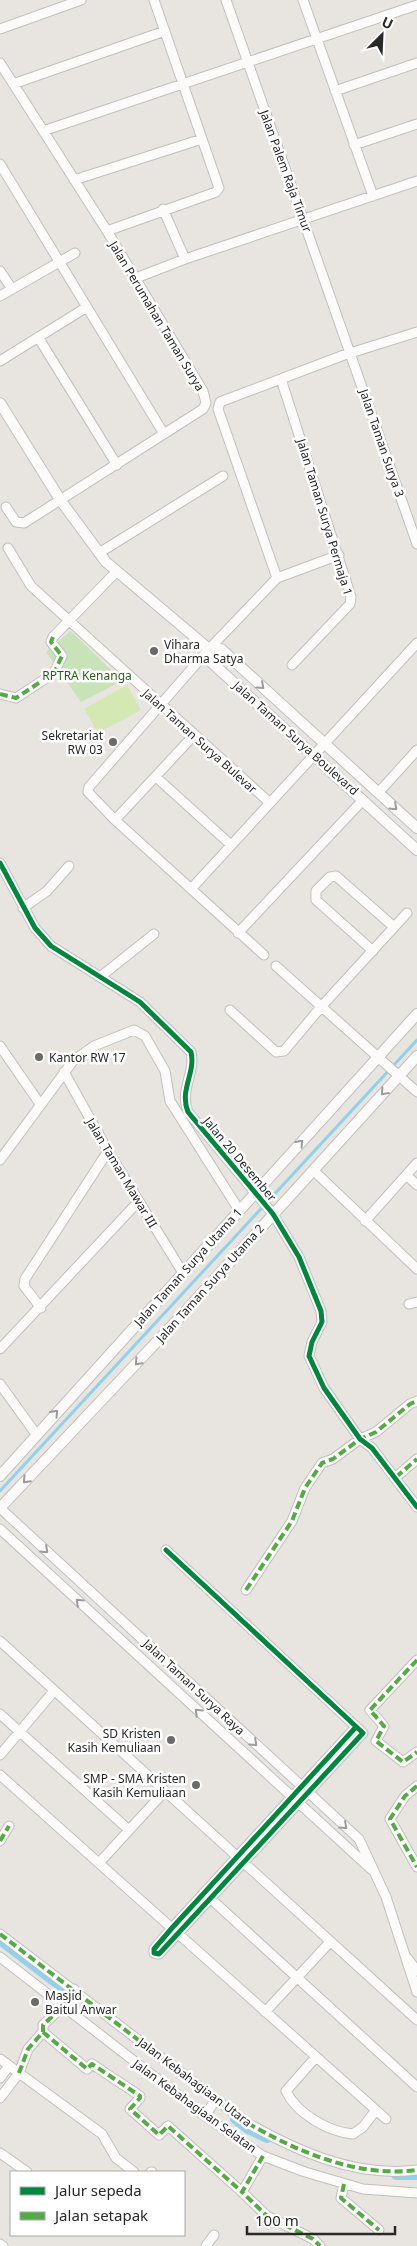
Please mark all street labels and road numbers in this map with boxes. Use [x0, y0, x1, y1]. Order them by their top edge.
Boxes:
street label: Jalan Palem Raja Timur [256, 107, 316, 235]
street label: Jalan Perumahan Taman Surya [105, 237, 209, 394]
street label: Jalan Taman Surya 3 [355, 386, 408, 499]
street label: Jalan Taman Surya Permaja 1 [293, 436, 357, 597]
street label: Jalan Taman Surya Boulevard [229, 676, 362, 799]
street label: Jalan Taman Surya Bulevar [138, 684, 261, 797]
street label: Jalan 20 Desember [199, 1112, 280, 1205]
street label: Jalan Taman Mawar III [82, 1114, 162, 1231]
street label: Jalan Taman Surya Utama 1 [129, 1204, 246, 1331]
street label: Jalan Taman Surya Utama 2 [151, 1220, 268, 1347]
street label: Jalan Taman Surya Raya [139, 1635, 249, 1739]
street label: Jalan Kebahagiaan Utara [134, 2033, 255, 2130]
street label: Jalan Kebahagiaan Selatan [129, 2055, 260, 2157]

